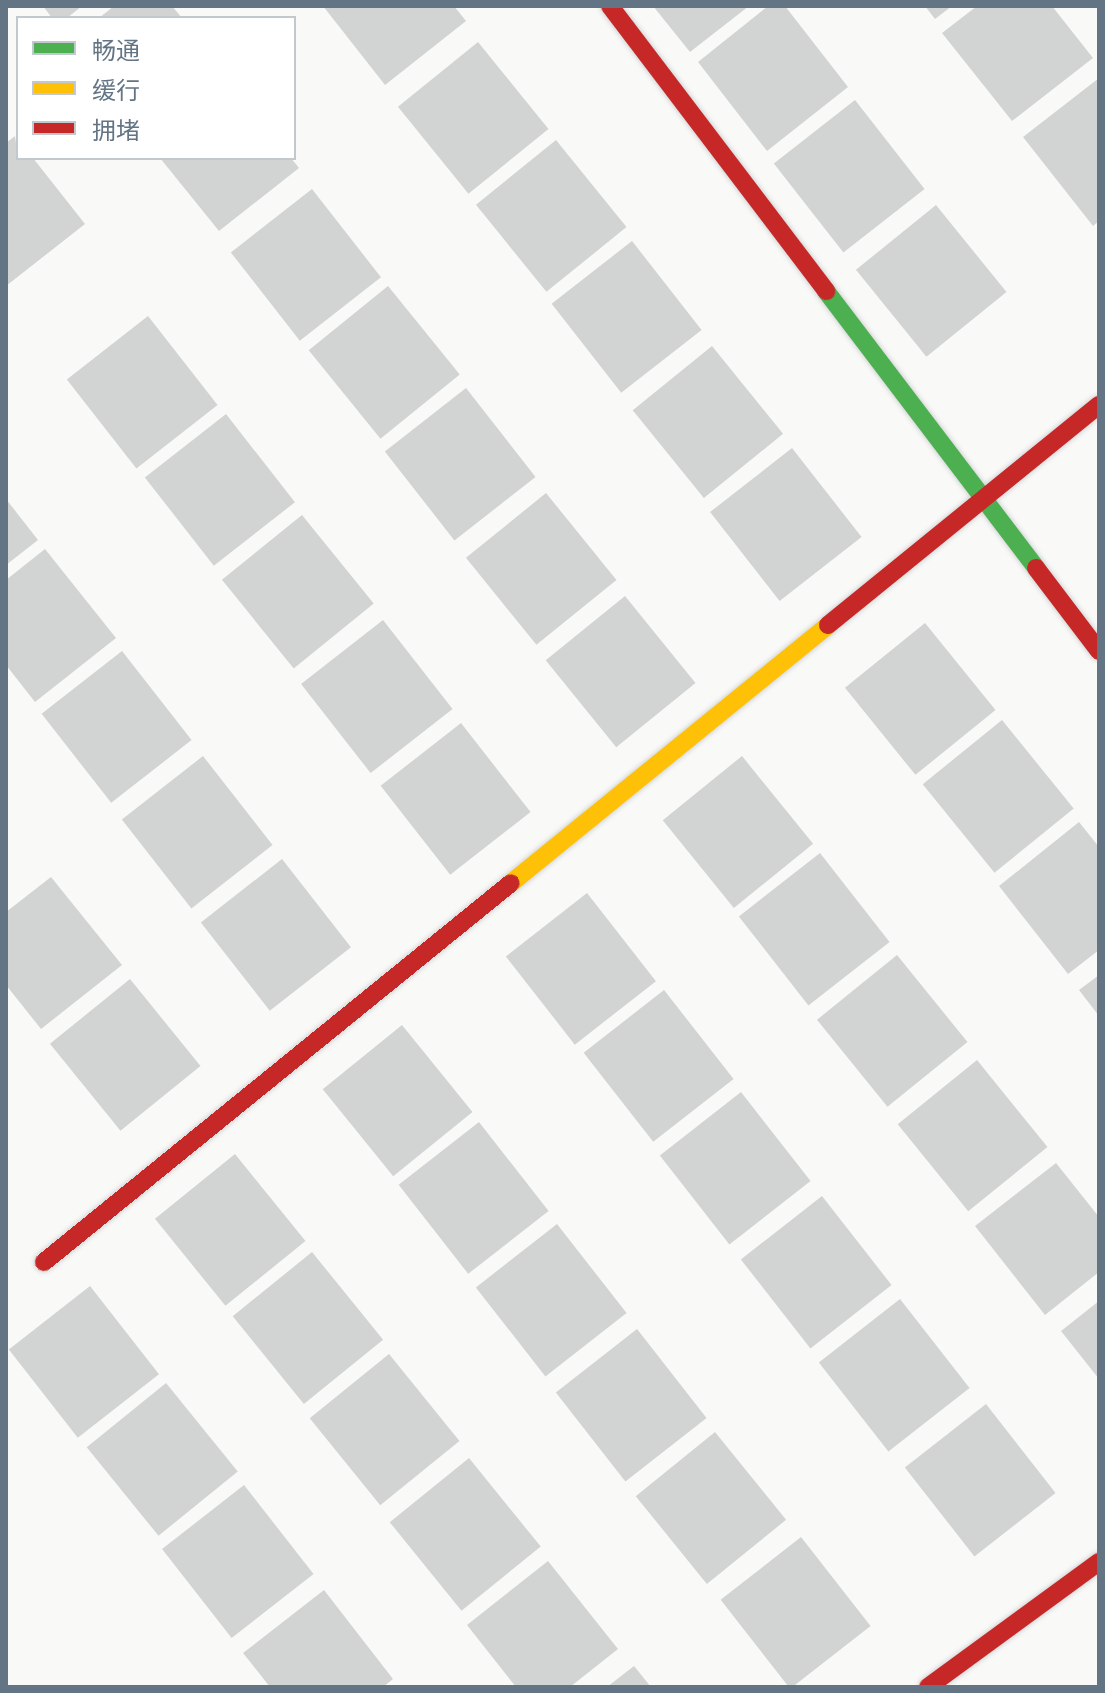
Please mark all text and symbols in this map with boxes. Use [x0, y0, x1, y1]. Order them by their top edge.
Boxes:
legend [16, 16, 296, 160]
text: 畅通 [92, 35, 140, 66]
text: 缓行 [92, 75, 140, 106]
text: 拥堵 [92, 115, 140, 146]

